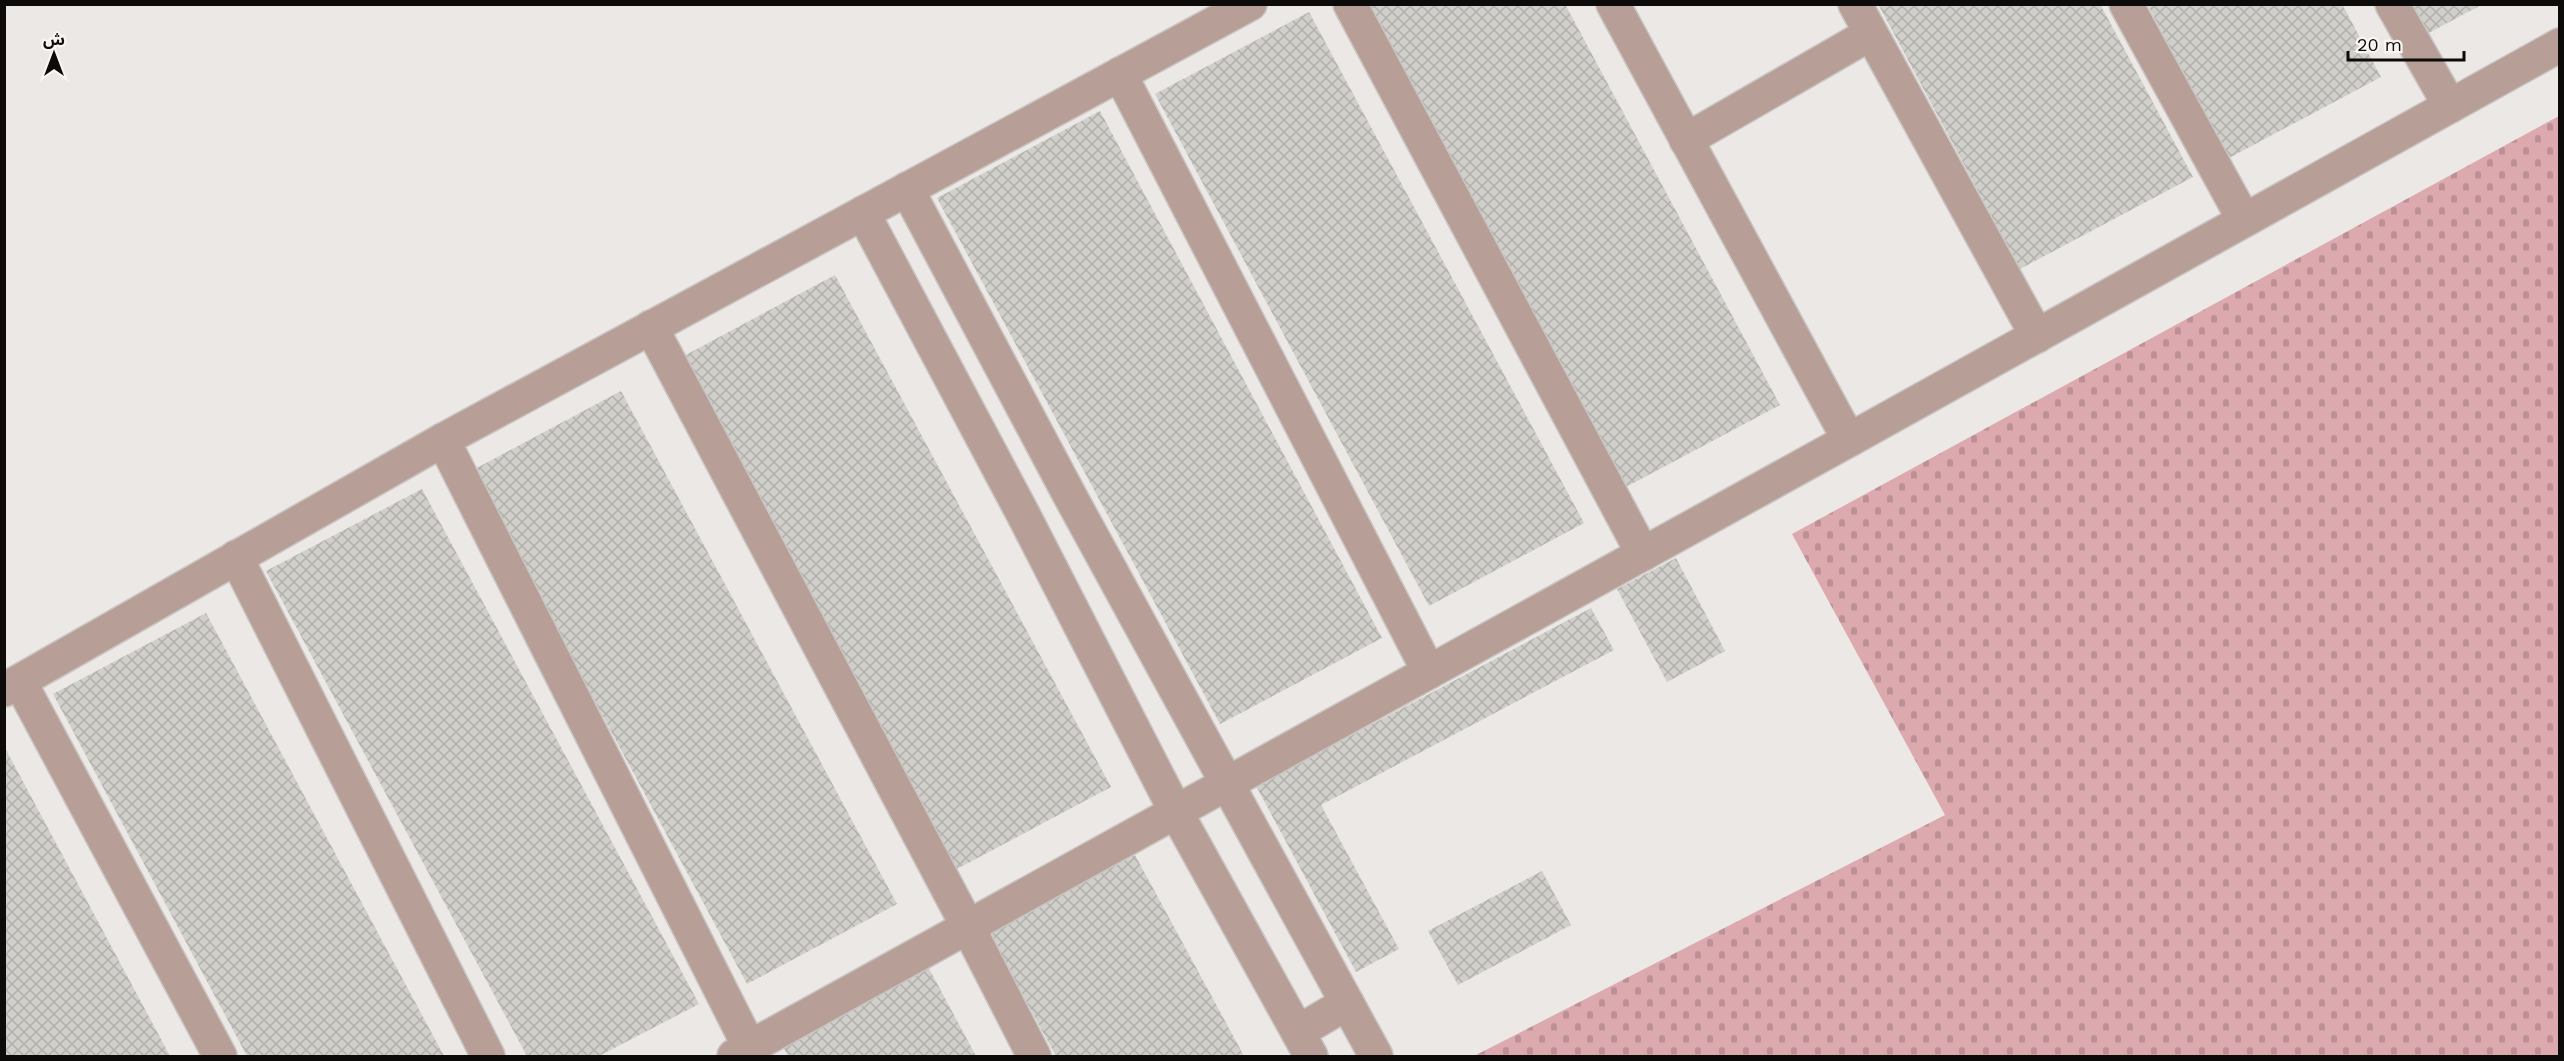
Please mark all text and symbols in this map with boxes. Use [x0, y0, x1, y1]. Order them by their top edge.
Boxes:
north arrow [24, 24, 84, 84]
scale bar [2348, 24, 2464, 62]
text: ش [43, 30, 65, 49]
text: 20 m [2357, 34, 2402, 55]

